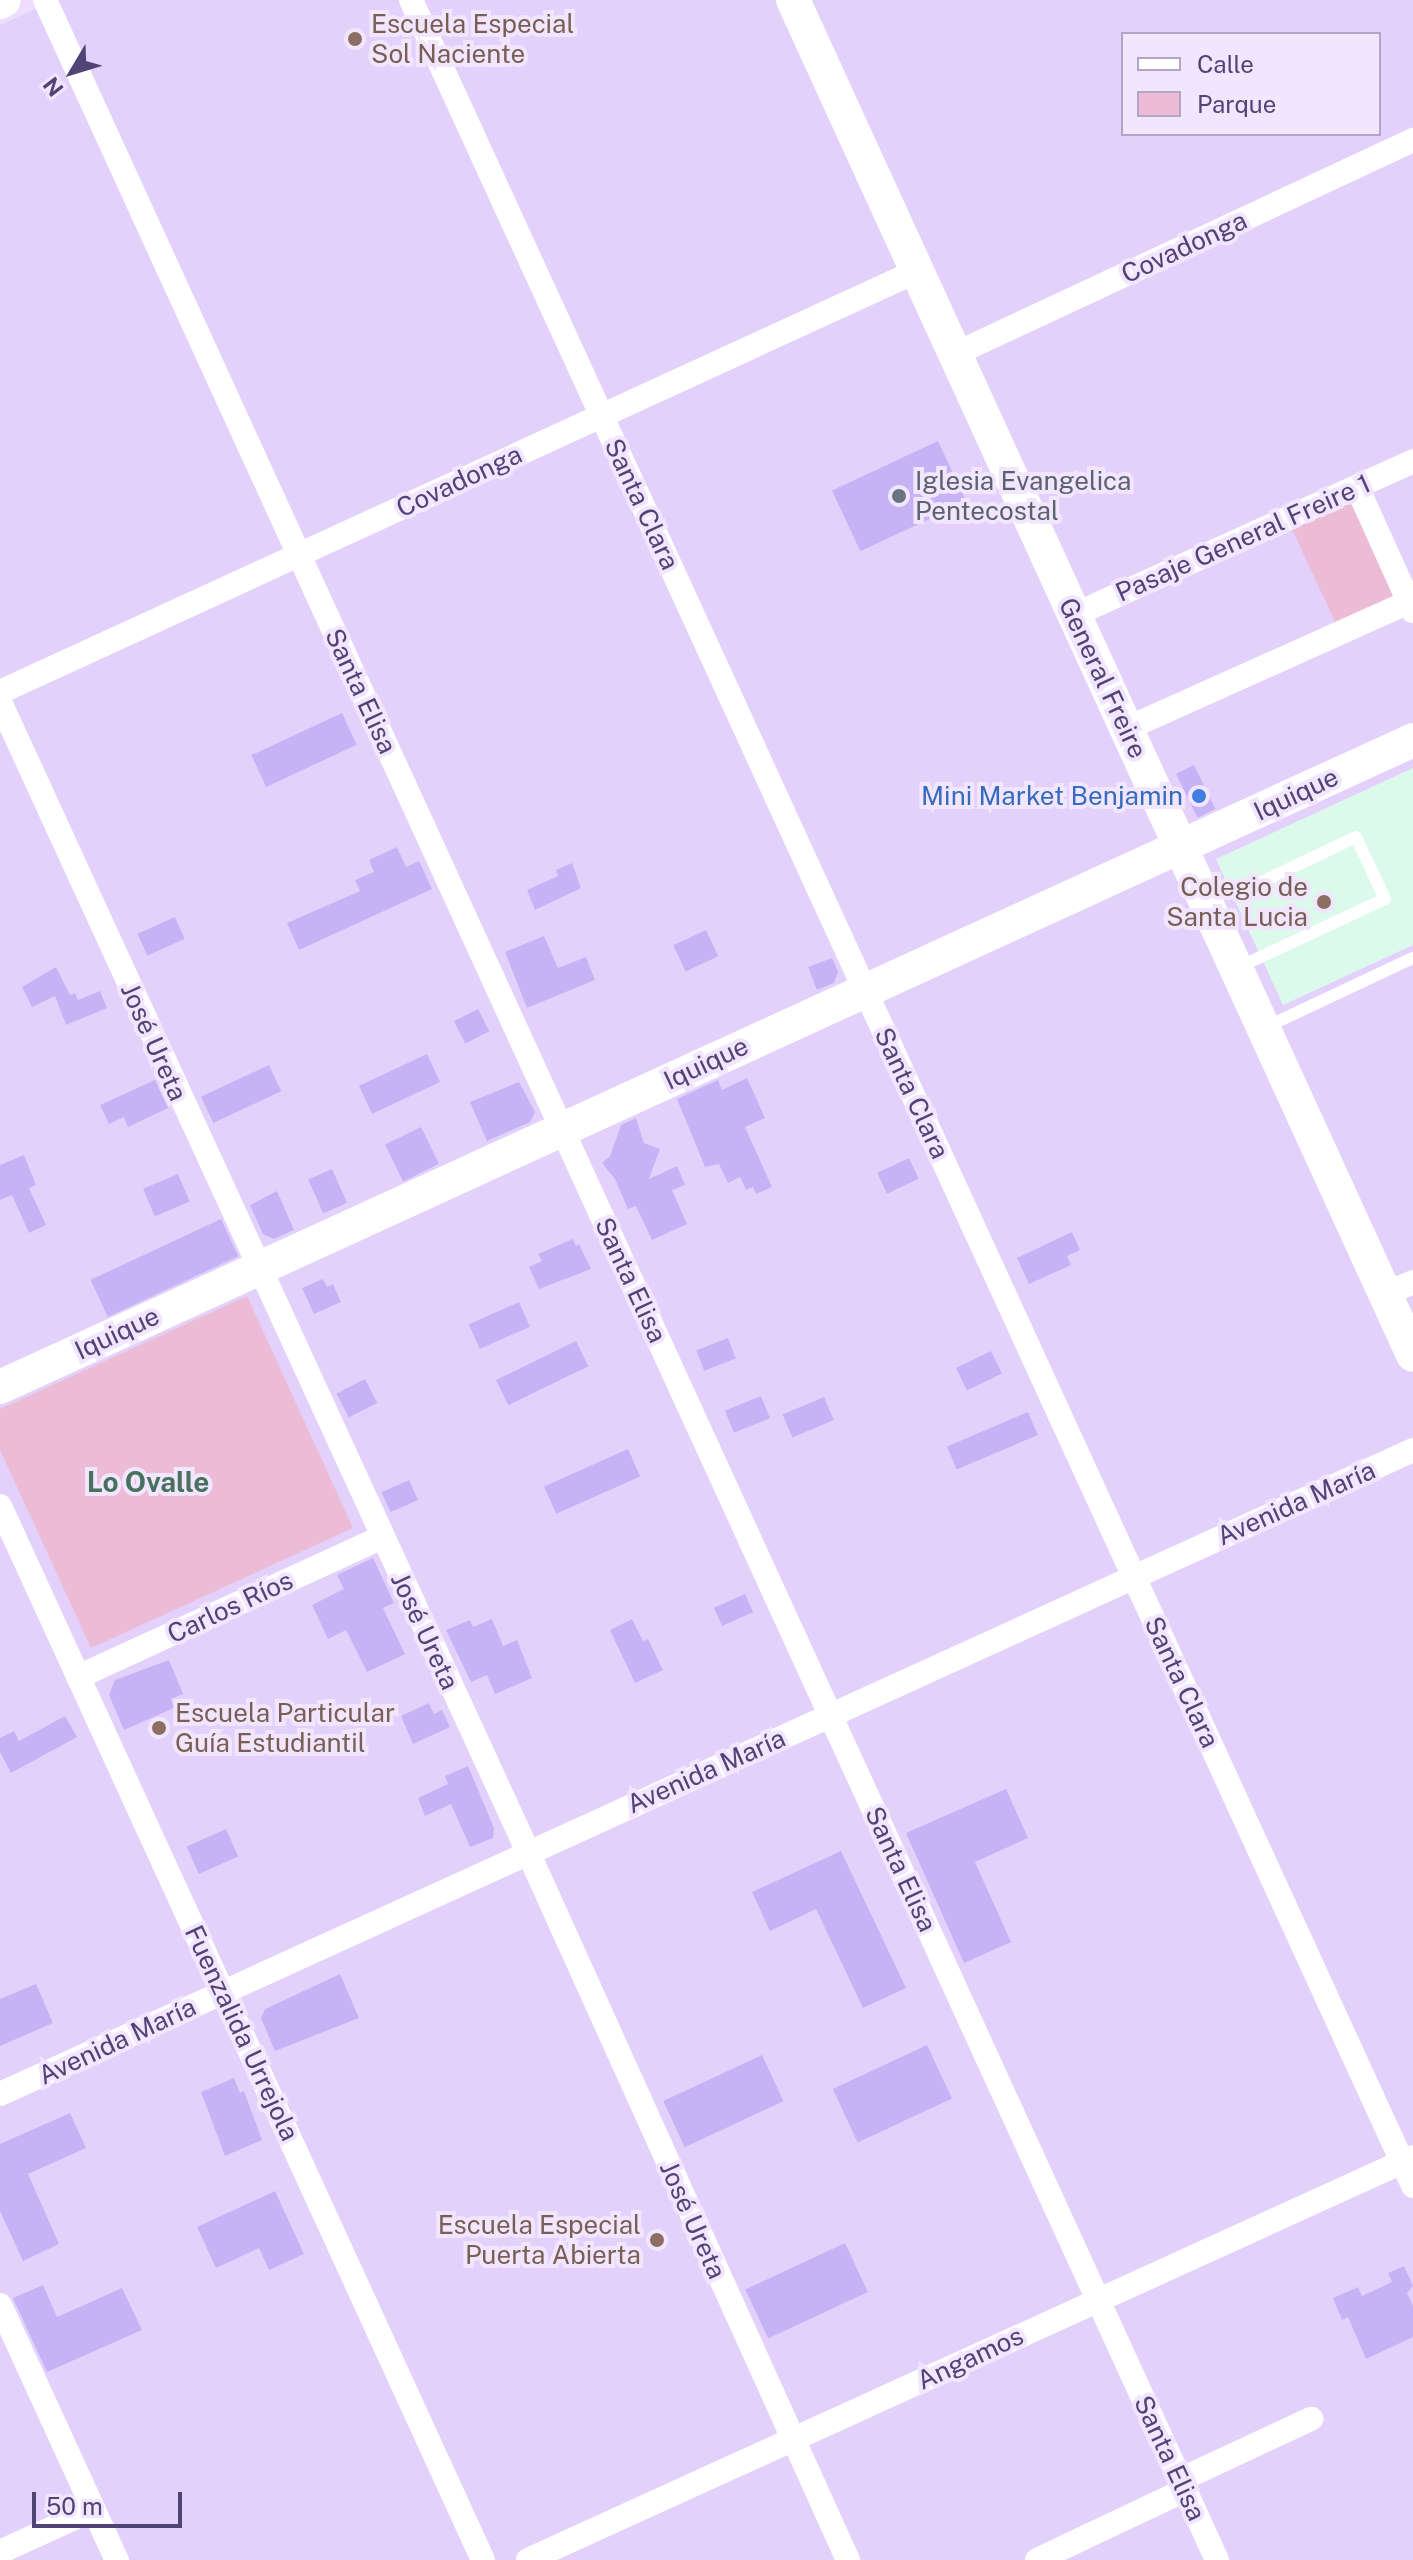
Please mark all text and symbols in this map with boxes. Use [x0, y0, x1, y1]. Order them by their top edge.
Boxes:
place label: Escuela Especial Sol Naciente [371, 8, 574, 70]
marker: Escuela Especial Sol Naciente [346, 30, 364, 48]
north arrow [32, 32, 112, 112]
legend [1121, 32, 1381, 136]
text: Calle [1197, 50, 1254, 78]
text: N [38, 72, 69, 102]
text: Parque [1197, 90, 1276, 118]
street label: Covadonga [1116, 204, 1252, 290]
street label: Santa Clara [598, 434, 686, 574]
street label: Covadonga [391, 438, 527, 524]
place label: Iglesia Evangelica Pentecostal [915, 465, 1131, 526]
street label: Pasaje General Freire 1 [1111, 468, 1375, 608]
marker: Iglesia Evangelica Pentecostal [890, 487, 908, 505]
street label: General Freire [1052, 593, 1154, 763]
street label: Santa Elisa [318, 623, 404, 759]
street label: Iquique [1249, 761, 1343, 827]
place label: Mini Market Benjamin [921, 780, 1183, 812]
marker: Mini Market Benjamin [1190, 787, 1208, 805]
place label: Colegio de Santa Lucia [1166, 871, 1308, 932]
marker: Colegio de Santa Lucia [1315, 893, 1333, 911]
street label: José Ureta [114, 978, 194, 1106]
street label: Santa Clara [868, 1023, 956, 1163]
street label: Iquique [659, 1030, 753, 1096]
street label: Santa Elisa [588, 1212, 674, 1348]
street label: Iquique [70, 1300, 164, 1366]
street label: Avenida María [1212, 1454, 1380, 1552]
district label: Lo Ovalle [87, 1465, 209, 1499]
street label: Carlos Ríos [162, 1564, 298, 1650]
street label: José Ureta [384, 1567, 466, 1695]
street label: Santa Clara [1138, 1612, 1226, 1752]
place label: Escuela Particular Guía Estudiantil [175, 1697, 395, 1758]
marker: Escuela Particular Guía Estudiantil [150, 1719, 168, 1737]
street label: Avenida María [622, 1722, 790, 1820]
street label: Santa Elisa [858, 1801, 944, 1937]
street label: Fuenzalida Urrejola [178, 1920, 306, 2146]
street label: Avenida María [33, 1991, 201, 2091]
street label: José Ureta [653, 2156, 733, 2284]
place label: Escuela Especial Puerta Abierta [438, 2209, 641, 2270]
marker: Escuela Especial Puerta Abierta [648, 2231, 666, 2249]
street label: Angamos [912, 2320, 1028, 2396]
street label: Santa Elisa [1127, 2390, 1213, 2526]
scale bar [36, 2476, 186, 2526]
text: 50 m [46, 2492, 103, 2520]

